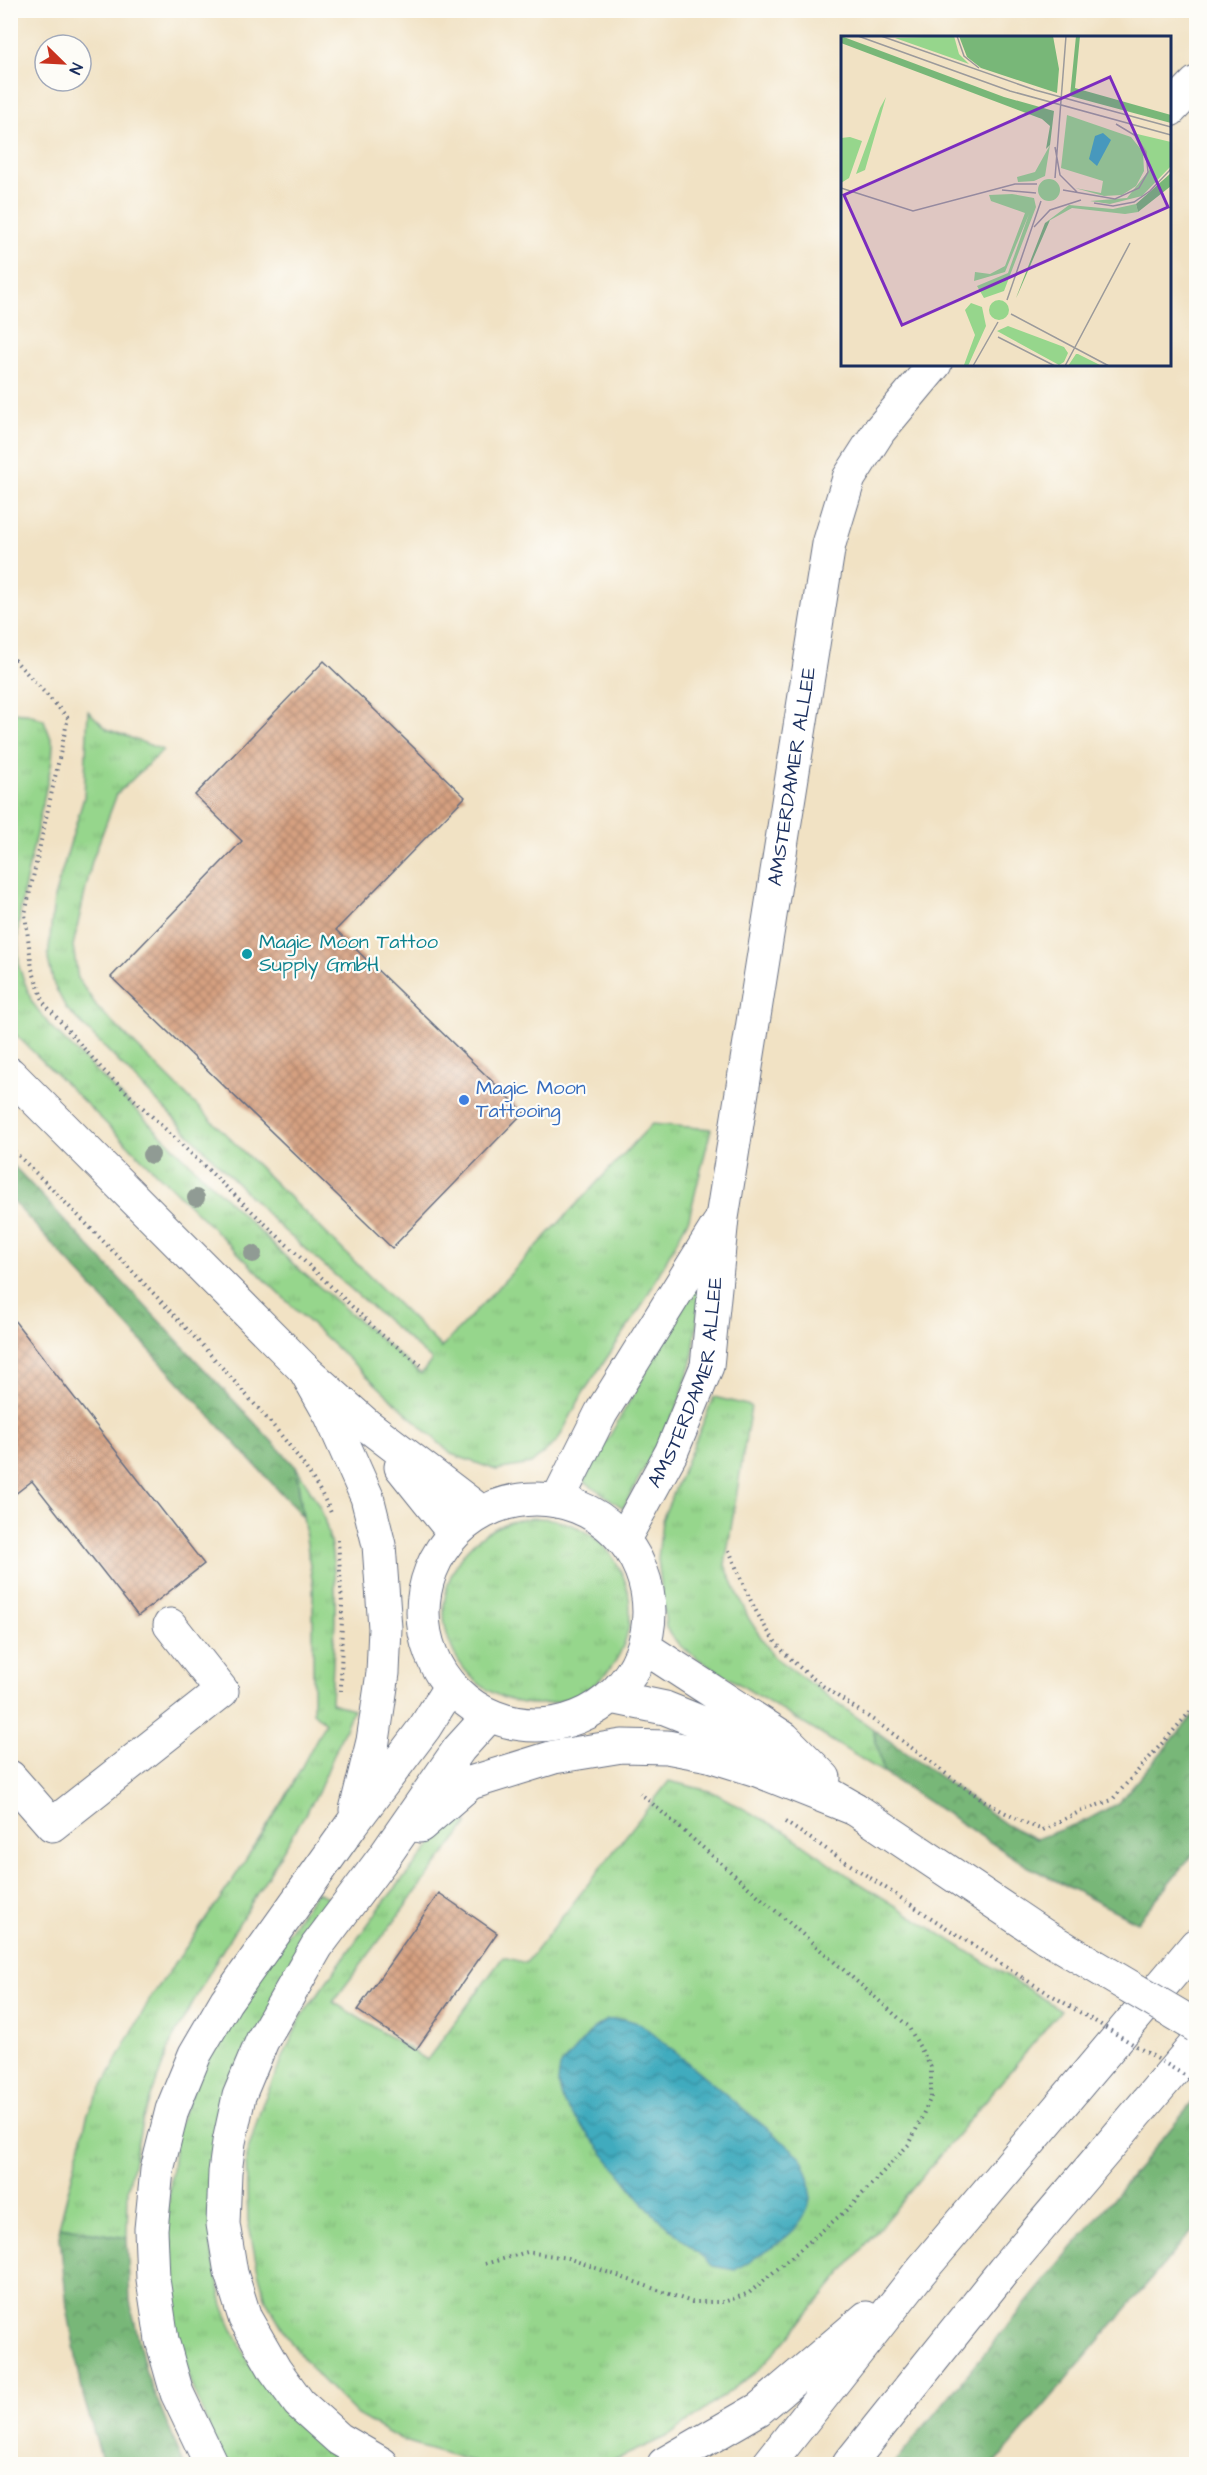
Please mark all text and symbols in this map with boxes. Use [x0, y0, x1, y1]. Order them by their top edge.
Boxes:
north arrow [33, 33, 93, 93]
inset map [841, 36, 1171, 366]
text: N [64, 60, 88, 78]
street label: AMSTERDAMER ALLEE [761, 665, 823, 888]
place label: Magic Moon Tattoo Supply GmbH [259, 928, 438, 980]
marker: Magic Moon Tattoo Supply GmbH [240, 947, 254, 961]
place label: Magic Moon Tattooing [476, 1074, 586, 1126]
marker: Magic Moon Tattooing [457, 1093, 471, 1107]
street label: AMSTERDAMER ALLEE [641, 1275, 730, 1493]

